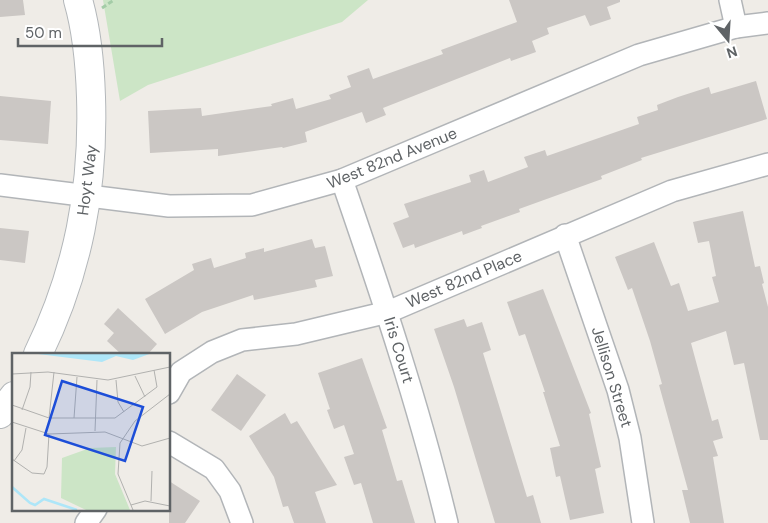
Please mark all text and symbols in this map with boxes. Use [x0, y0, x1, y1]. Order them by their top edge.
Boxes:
scale bar [18, 15, 161, 47]
north arrow [703, 15, 753, 65]
text: 50 m [25, 23, 62, 43]
text: N [724, 42, 740, 63]
street label: West 82nd Avenue [324, 122, 460, 194]
street label: Hoyt Way [72, 143, 102, 217]
street label: West 82nd Place [403, 245, 525, 313]
street label: Iris Court [379, 314, 419, 386]
street label: Jellison Street [587, 324, 637, 430]
inset map [12, 353, 170, 510]

